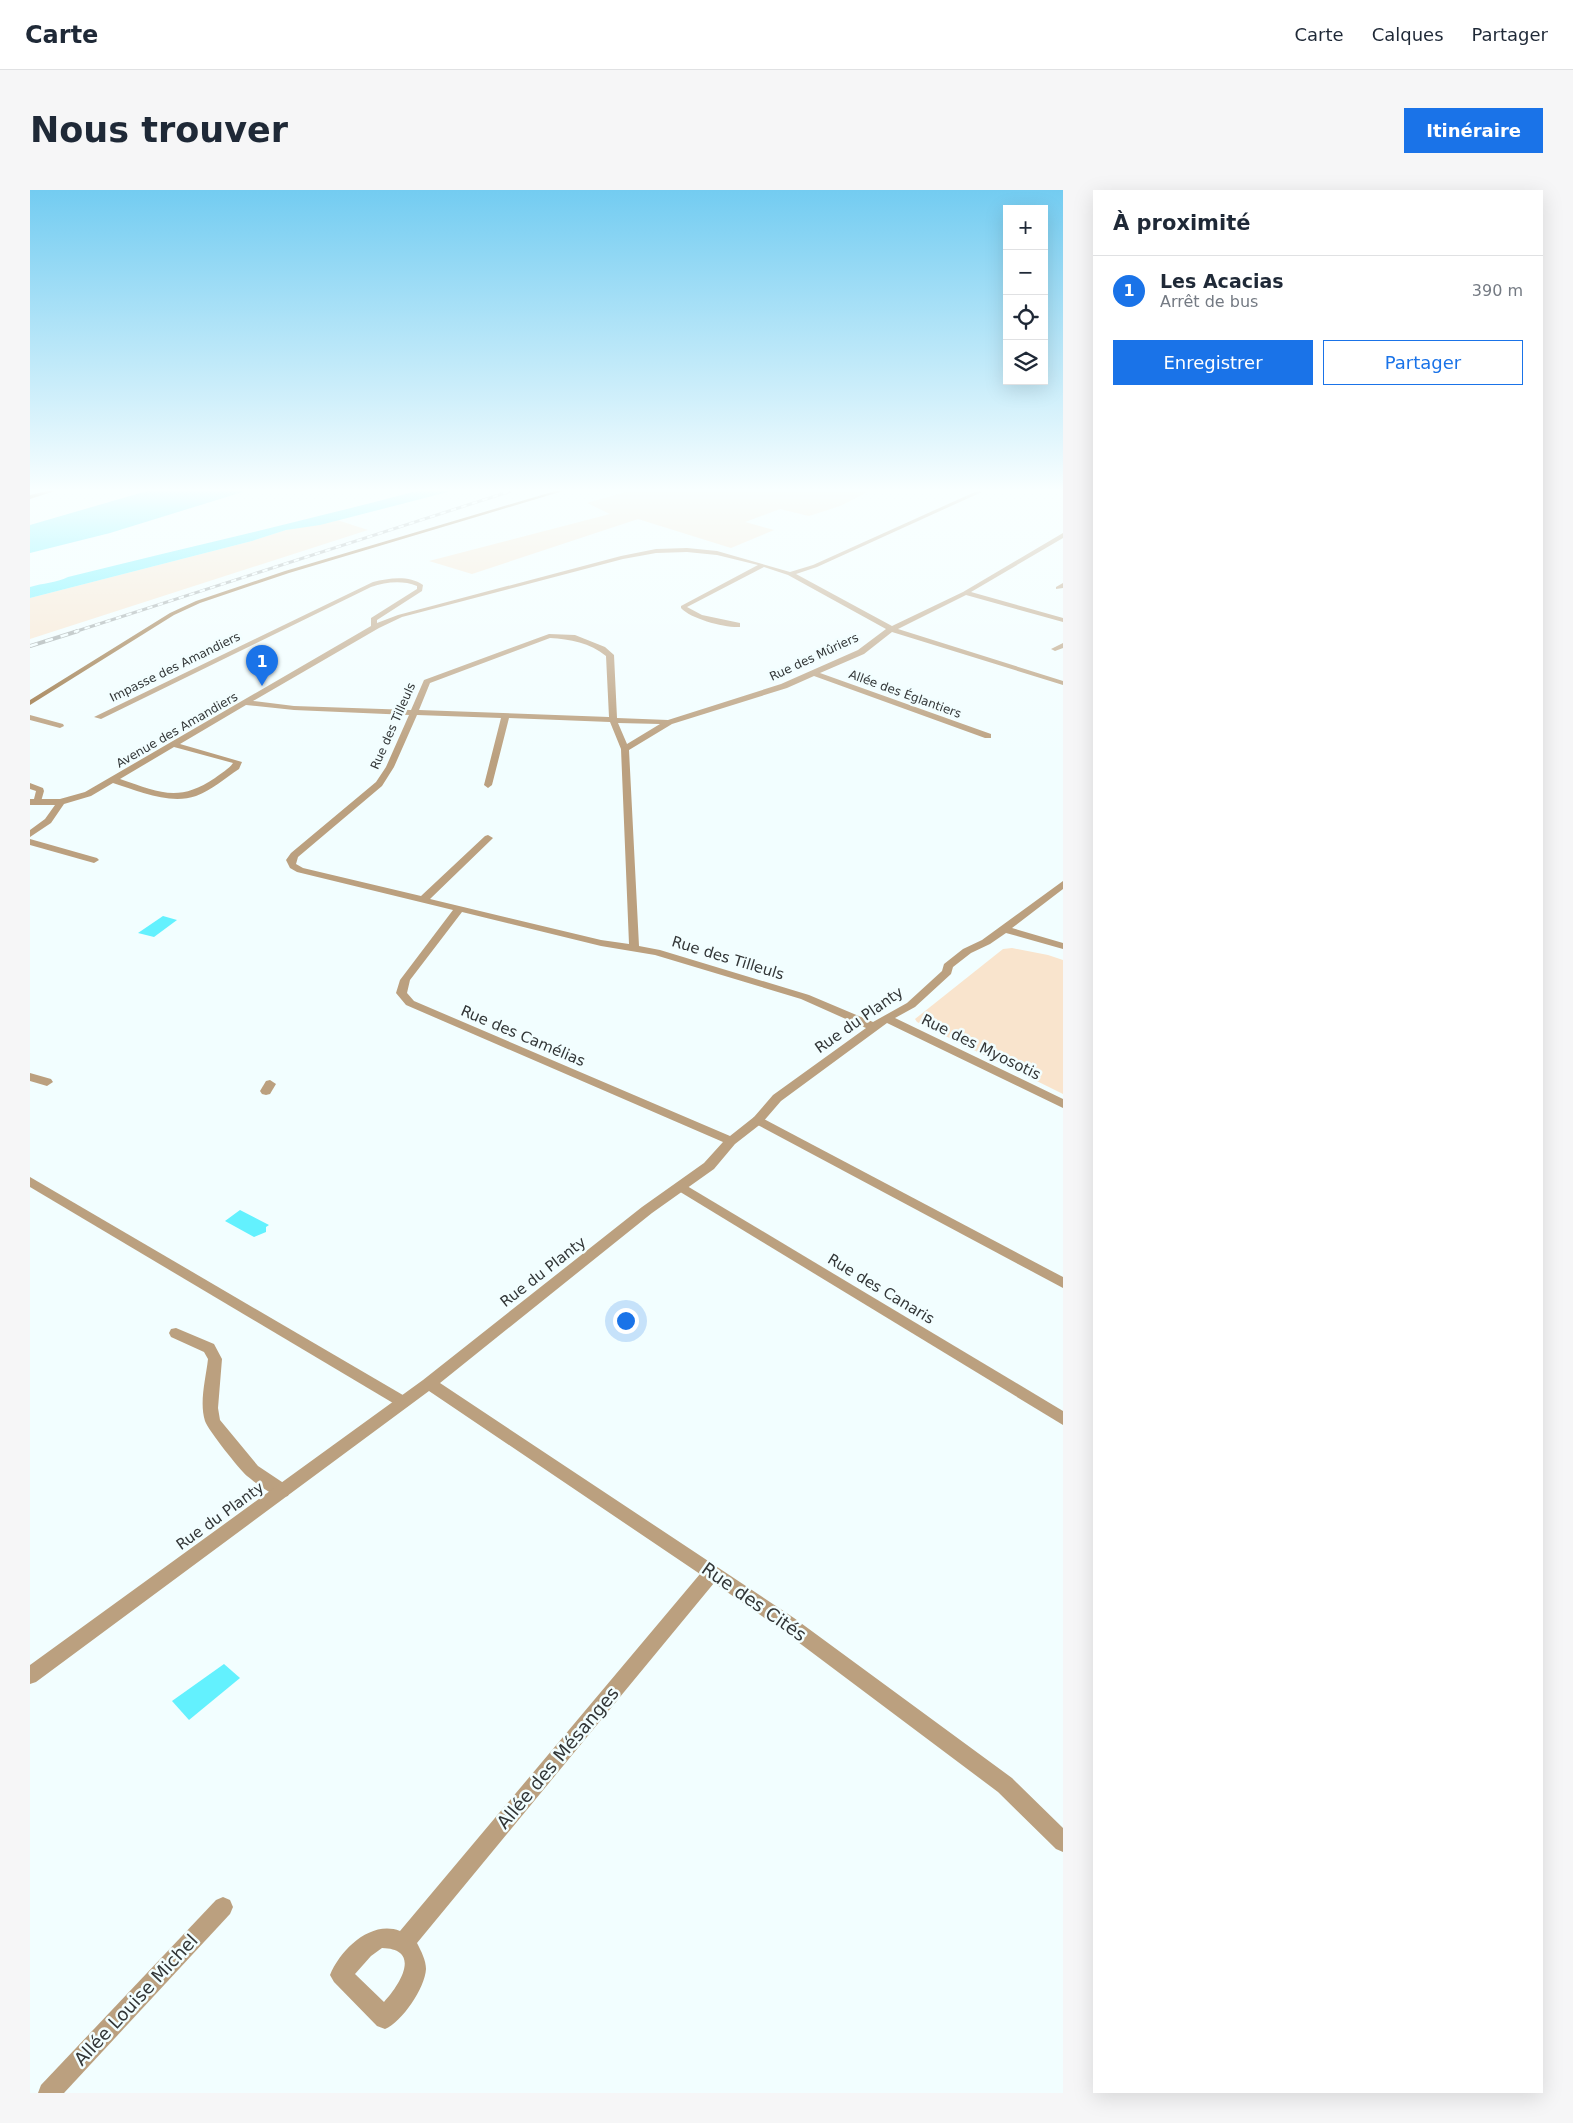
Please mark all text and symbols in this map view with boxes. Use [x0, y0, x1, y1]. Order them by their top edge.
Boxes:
text: Carte [25, 21, 98, 49]
text: Carte [1295, 24, 1344, 45]
text: Calques [1372, 24, 1444, 45]
text: Partager [1472, 24, 1548, 45]
button: Itinéraire [1404, 108, 1543, 153]
text: Nous trouver [30, 110, 288, 150]
map controls [1003, 205, 1048, 385]
button: + [1003, 205, 1048, 250]
text: À proximité [1113, 211, 1250, 235]
button: − [1003, 250, 1048, 295]
text: Les Acacias [1160, 270, 1284, 292]
text: 1 [1123, 281, 1135, 300]
text: 390 m [1472, 281, 1523, 300]
text: Arrêt de bus [1160, 292, 1258, 311]
button: locate [1003, 295, 1048, 340]
button: layers [1003, 340, 1048, 385]
button: Enregistrer [1113, 340, 1313, 385]
button: Partager [1323, 340, 1523, 385]
street label: Impasse des Amandiers [108, 629, 242, 705]
street label: Rue des Mûriers [767, 630, 861, 684]
pin: 1 [246, 645, 278, 686]
street label: Allée des Églantiers [847, 666, 963, 721]
street label: Rue des Tilleuls [368, 681, 418, 771]
street label: Avenue des Amandiers [114, 689, 240, 771]
street label: Rue des Tilleuls [670, 932, 787, 984]
street label: Rue du Planty [811, 983, 907, 1057]
street label: Rue des Camélias [458, 1002, 588, 1070]
street label: Rue des Myosotis [918, 1010, 1044, 1084]
street label: Rue du Planty [497, 1233, 590, 1311]
street label: Rue des Canaris [824, 1250, 938, 1328]
your location [613, 1308, 639, 1334]
street label: Rue du Planty [173, 1478, 267, 1554]
street label: Rue des Cités [698, 1558, 811, 1645]
street label: Allée des Mésanges [492, 1683, 623, 1833]
street label: Allée Louise Michel [70, 1930, 202, 2069]

